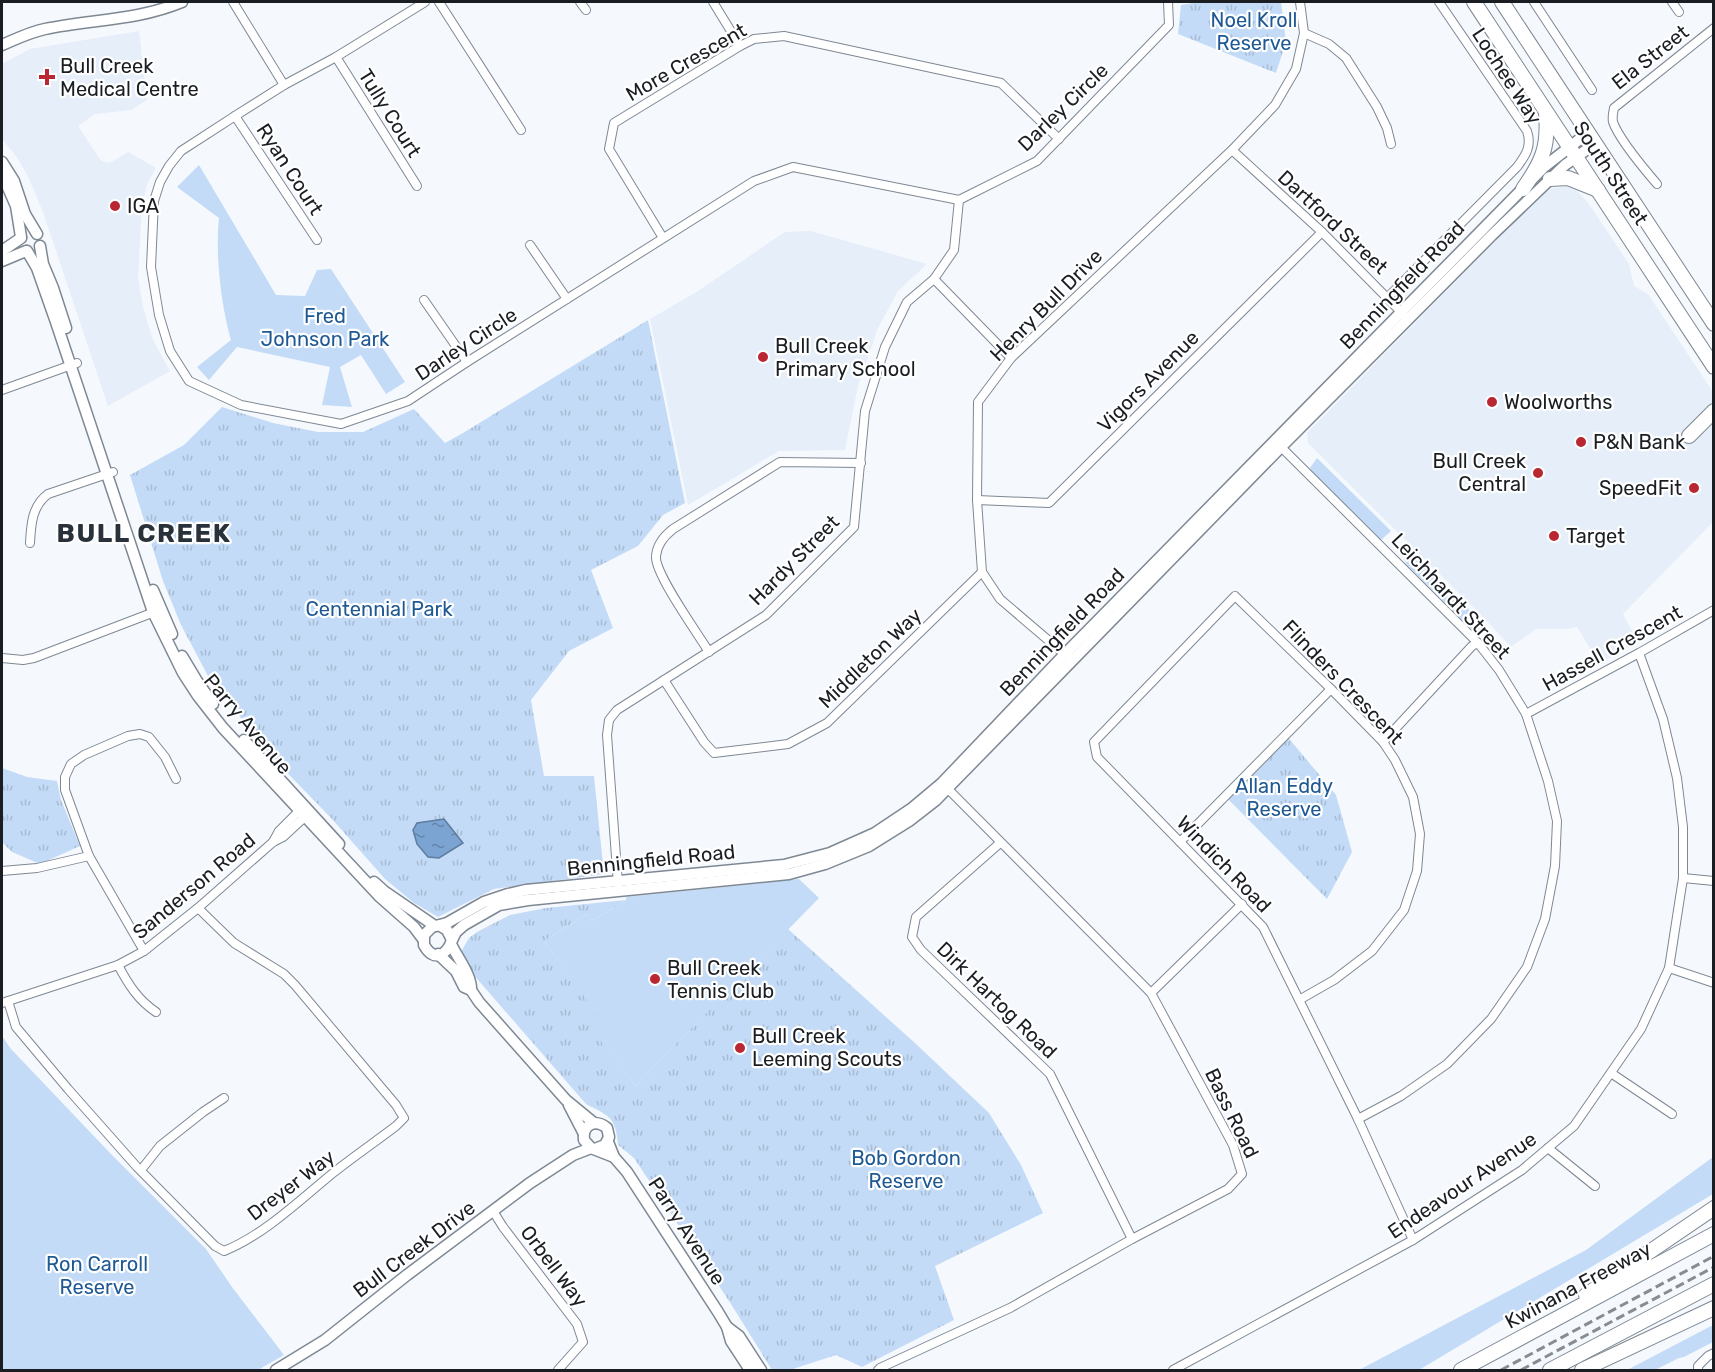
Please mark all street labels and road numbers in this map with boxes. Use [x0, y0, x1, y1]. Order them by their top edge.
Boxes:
street label: More Crescent [622, 18, 751, 106]
street label: Ela Street [1607, 20, 1693, 94]
street label: Lochee Way [1467, 23, 1547, 129]
street label: Darley Circle [1013, 58, 1113, 156]
street label: Tully Court [353, 64, 427, 162]
street label: South Street [1569, 117, 1653, 229]
street label: Ryan Court [252, 119, 329, 219]
street label: Dartford Street [1273, 165, 1393, 279]
street label: Benningfield Road [1335, 216, 1469, 354]
street label: Henry Bull Drive [985, 244, 1107, 366]
street label: Darley Circle [411, 302, 521, 386]
street label: Vigors Avenue [1092, 325, 1204, 437]
street label: Hardy Street [744, 510, 844, 610]
street label: Leichhardt Street [1387, 528, 1516, 664]
street label: Benningfield Road [995, 563, 1129, 701]
street label: Hassell Crescent [1538, 600, 1686, 696]
street label: Middleton Way [813, 603, 927, 713]
street label: Flinders Crescent [1278, 615, 1409, 749]
street label: Parry Avenue [199, 669, 297, 779]
street label: Windich Road [1172, 811, 1276, 917]
street label: Sanderson Road [128, 828, 260, 944]
street label: Benningfield Road [566, 839, 736, 881]
street label: Dirk Hartog Road [932, 937, 1062, 1063]
street label: Bass Road [1200, 1064, 1264, 1162]
street label: Endeavour Avenue [1383, 1126, 1541, 1244]
street label: Dreyer Way [243, 1144, 339, 1226]
street label: Parry Avenue [643, 1173, 731, 1289]
street label: Bull Creek Drive [348, 1195, 480, 1303]
street label: Orbell Way [516, 1220, 592, 1312]
street label: Kwinana Freeway [1501, 1236, 1655, 1334]

